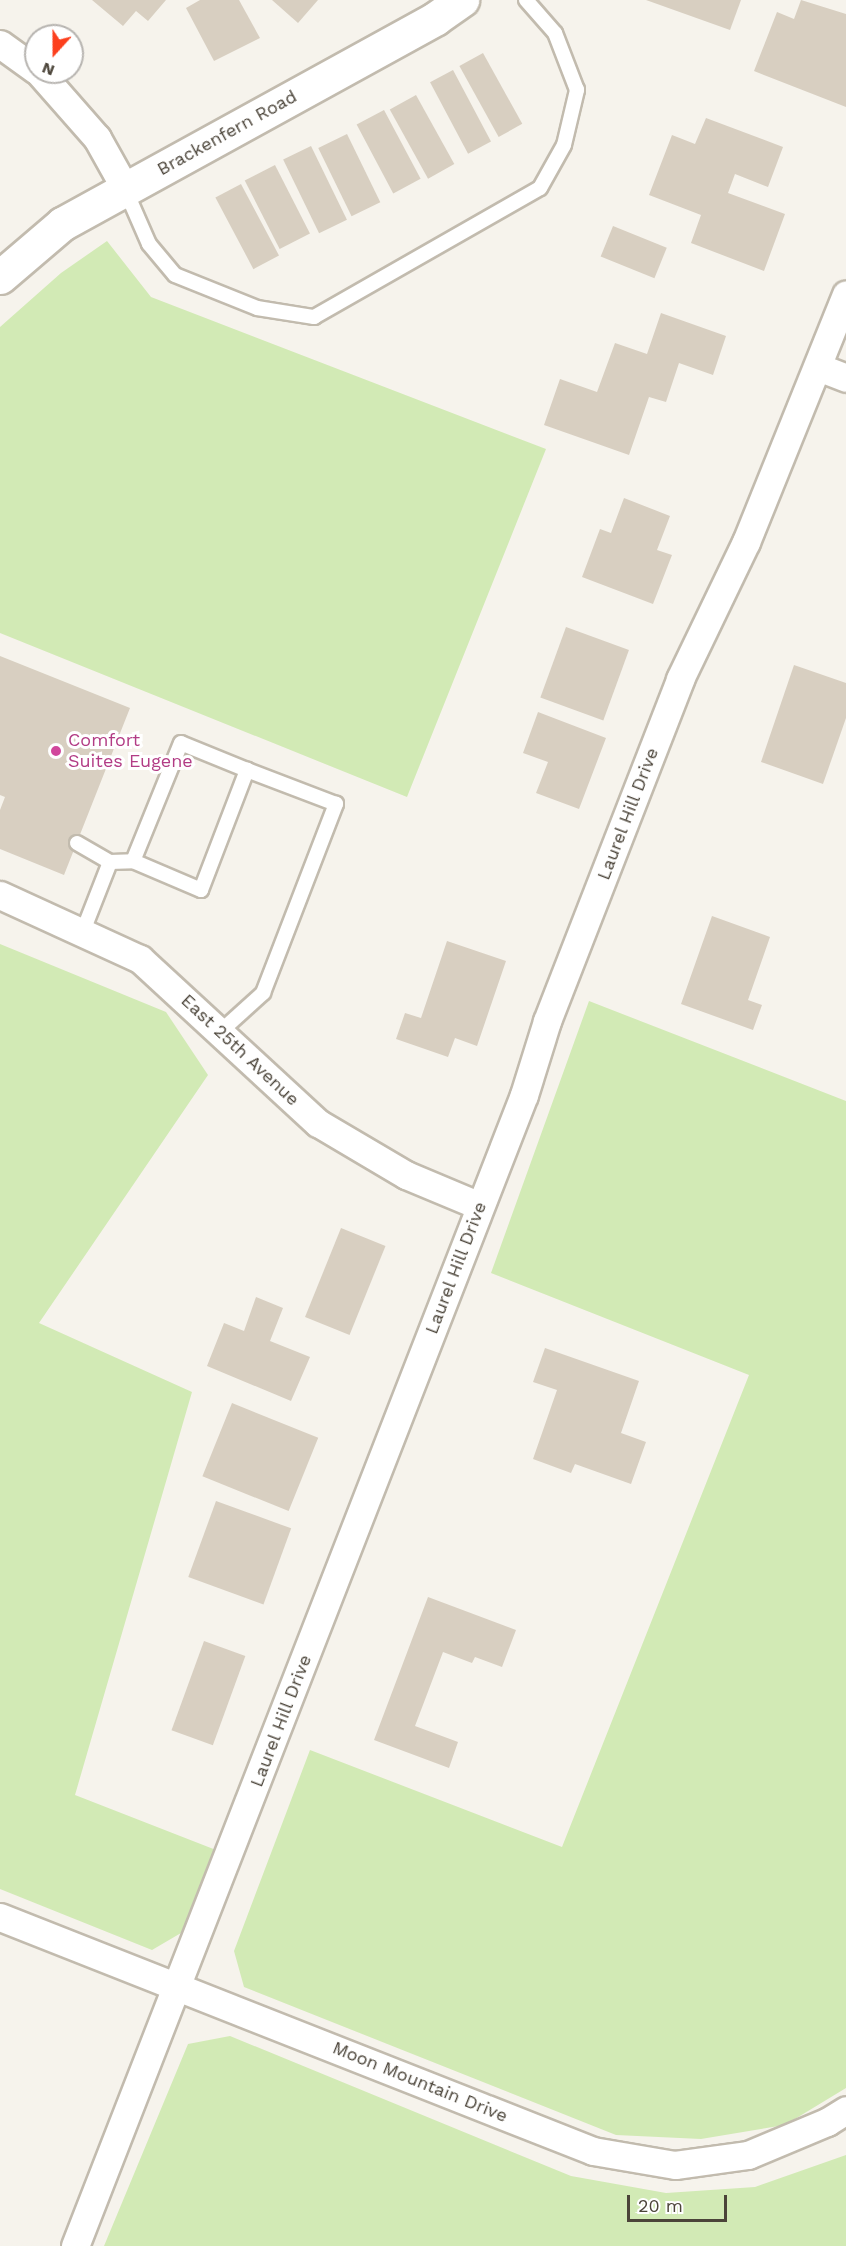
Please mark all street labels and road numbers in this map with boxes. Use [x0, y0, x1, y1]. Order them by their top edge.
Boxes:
street label: Brackenfern Road [153, 86, 301, 180]
street label: Laurel Hill Drive [593, 744, 663, 884]
street label: East 25th Avenue [176, 989, 304, 1111]
street label: Laurel Hill Drive [421, 1198, 491, 1338]
street label: Laurel Hill Drive [246, 1651, 316, 1791]
street label: Moon Mountain Drive [329, 2037, 511, 2127]

